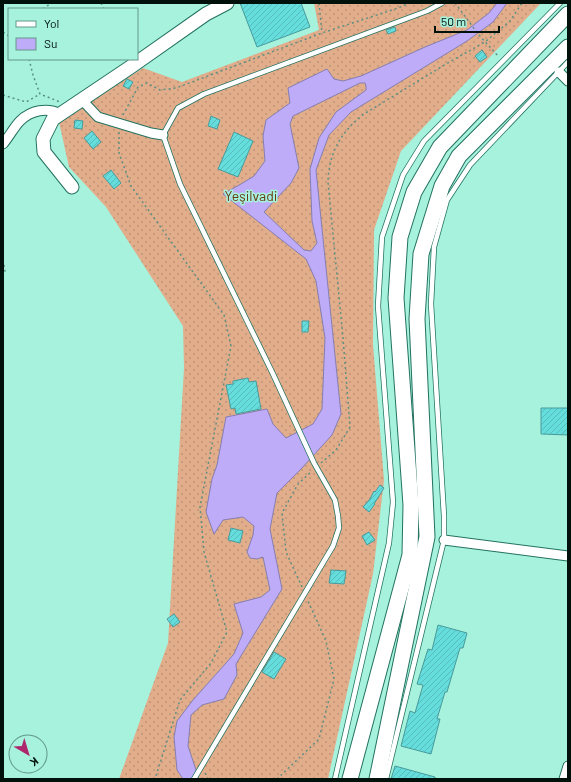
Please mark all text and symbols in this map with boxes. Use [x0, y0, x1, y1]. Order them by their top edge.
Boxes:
legend [8, 8, 138, 60]
scale bar [435, 8, 499, 34]
text: 50 m [441, 14, 466, 28]
text: Yol [44, 16, 59, 30]
text: Su [44, 36, 57, 50]
park label: Yeşilvadi [225, 187, 277, 204]
north arrow [8, 734, 48, 774]
text: K [28, 755, 41, 770]

